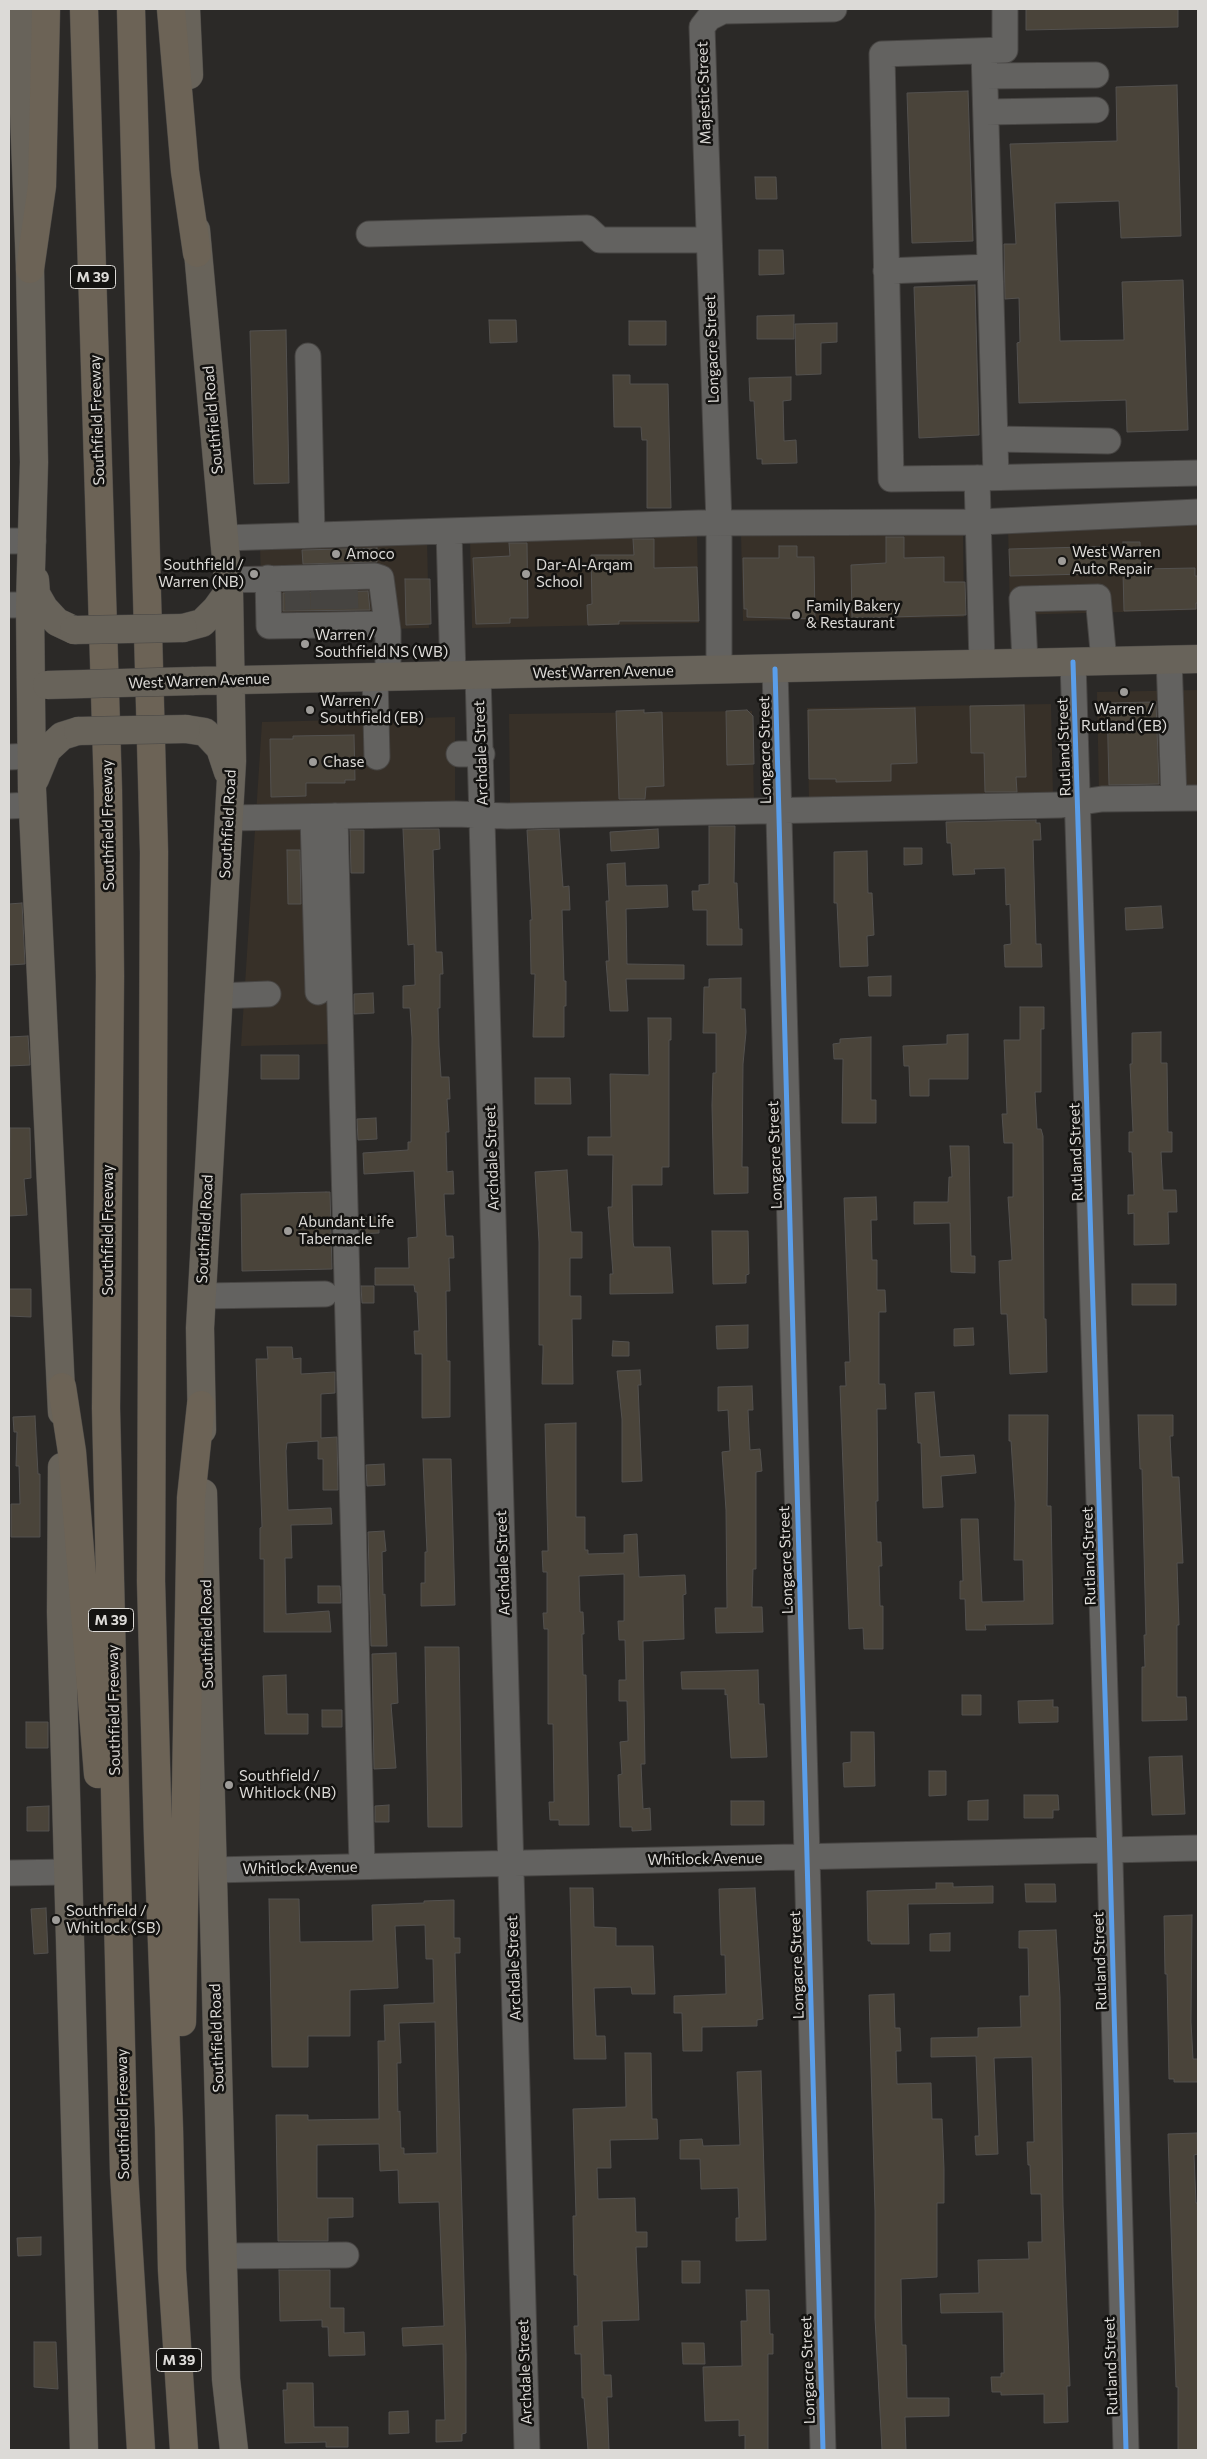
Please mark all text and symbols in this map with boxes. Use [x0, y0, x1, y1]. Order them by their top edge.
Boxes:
street label: Majestic Street [693, 41, 715, 145]
road number: M 39 [70, 266, 116, 288]
street label: Longacre Street [701, 295, 723, 403]
street label: Southfield Freeway [86, 354, 108, 486]
street label: Southfield Road [199, 365, 227, 475]
place label: West Warren Auto Repair [1072, 543, 1161, 578]
place label: Amoco [346, 545, 395, 563]
marker: Amoco [330, 548, 342, 560]
marker: West Warren Auto Repair [1056, 555, 1068, 567]
place label: Southfield / Warren (NB) [158, 556, 244, 591]
place label: Dar-Al-Arqam School [536, 556, 633, 591]
marker: Southfield / Warren (NB) [248, 568, 260, 580]
marker: Dar-Al-Arqam School [520, 568, 532, 580]
place label: Family Bakery & Restaurant [806, 597, 901, 632]
marker: Family Bakery & Restaurant [790, 609, 802, 621]
place label: Warren / Southfield NS (WB) [315, 626, 448, 661]
marker: Warren / Southfield NS (WB) [299, 638, 311, 650]
street label: West Warren Avenue [532, 662, 674, 682]
street label: West Warren Avenue [128, 670, 270, 692]
marker: Warren / Rutland (EB) [1118, 686, 1130, 698]
place label: Warren / Southfield (EB) [320, 692, 424, 727]
street label: Longacre Street [755, 696, 775, 804]
street label: Rutland Street [1053, 697, 1075, 797]
street label: Archdale Street [470, 700, 492, 806]
place label: Warren / Rutland (EB) [1081, 700, 1167, 735]
marker: Warren / Southfield (EB) [304, 704, 316, 716]
place label: Chase [323, 753, 364, 771]
marker: Chase [307, 756, 319, 768]
street label: Southfield Freeway [98, 759, 118, 891]
street label: Southfield Road [216, 769, 240, 879]
street label: Longacre Street [764, 1101, 786, 1209]
street label: Rutland Street [1065, 1102, 1087, 1202]
street label: Archdale Street [481, 1105, 503, 1211]
street label: Southfield Freeway [99, 1165, 117, 1295]
street label: Southfield Road [193, 1174, 217, 1284]
place label: Abundant Life Tabernacle [298, 1213, 394, 1248]
marker: Abundant Life Tabernacle [282, 1225, 294, 1237]
street label: Longacre Street [775, 1506, 797, 1614]
street label: Rutland Street [1078, 1506, 1100, 1606]
street label: Archdale Street [492, 1510, 514, 1616]
street label: Southfield Road [197, 1579, 217, 1689]
road number: M 39 [88, 1608, 134, 1632]
street label: Southfield Freeway [104, 1644, 124, 1776]
place label: Southfield / Whitlock (NB) [239, 1767, 336, 1802]
marker: Southfield / Whitlock (NB) [223, 1779, 235, 1791]
street label: Whitlock Avenue [647, 1849, 763, 1869]
street label: Whitlock Avenue [242, 1858, 358, 1878]
place label: Southfield / Whitlock (SB) [66, 1902, 161, 1937]
street label: Longacre Street [786, 1911, 808, 2019]
street label: Rutland Street [1089, 1911, 1111, 2011]
marker: Southfield / Whitlock (SB) [50, 1914, 62, 1926]
street label: Archdale Street [503, 1915, 525, 2021]
street label: Southfield Road [206, 1983, 228, 2093]
street label: Southfield Freeway [113, 2048, 133, 2180]
street label: Longacre Street [797, 2316, 819, 2424]
street label: Rutland Street [1100, 2316, 1122, 2416]
street label: Archdale Street [514, 2319, 536, 2425]
road number: M 39 [156, 2348, 202, 2372]

